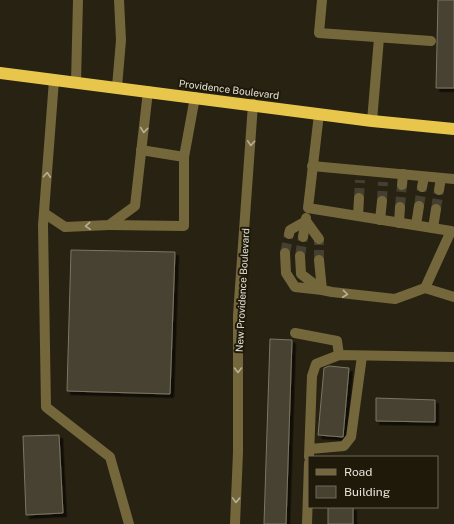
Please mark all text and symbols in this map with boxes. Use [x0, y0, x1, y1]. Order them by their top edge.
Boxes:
street label: Providence Boulevard [178, 77, 280, 101]
one-way arrow [139, 127, 148, 133]
one-way arrow [246, 140, 255, 146]
one-way arrow [42, 172, 51, 178]
one-way arrow [85, 222, 91, 231]
street label: New Providence Boulevard [233, 228, 251, 352]
one-way arrow [342, 289, 348, 298]
one-way arrow [234, 367, 242, 373]
legend [308, 456, 438, 508]
text: Road [344, 465, 372, 479]
text: Building [344, 485, 390, 499]
one-way arrow [232, 497, 240, 503]

